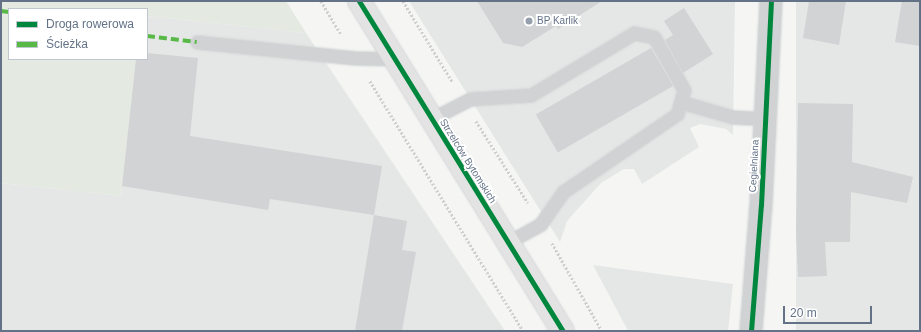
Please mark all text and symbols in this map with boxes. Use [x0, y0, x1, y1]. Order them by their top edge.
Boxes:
legend [8, 8, 148, 60]
place label: BP Karlik [537, 15, 578, 27]
marker: BP Karlik [524, 16, 534, 26]
text: Droga rowerowa [46, 17, 134, 31]
text: Ścieżka [46, 37, 88, 51]
street label: Strzelców Bytomskich [437, 117, 499, 205]
street label: Cegielniana [747, 139, 761, 193]
scale bar [785, 298, 874, 324]
text: 20 m [790, 306, 817, 320]

